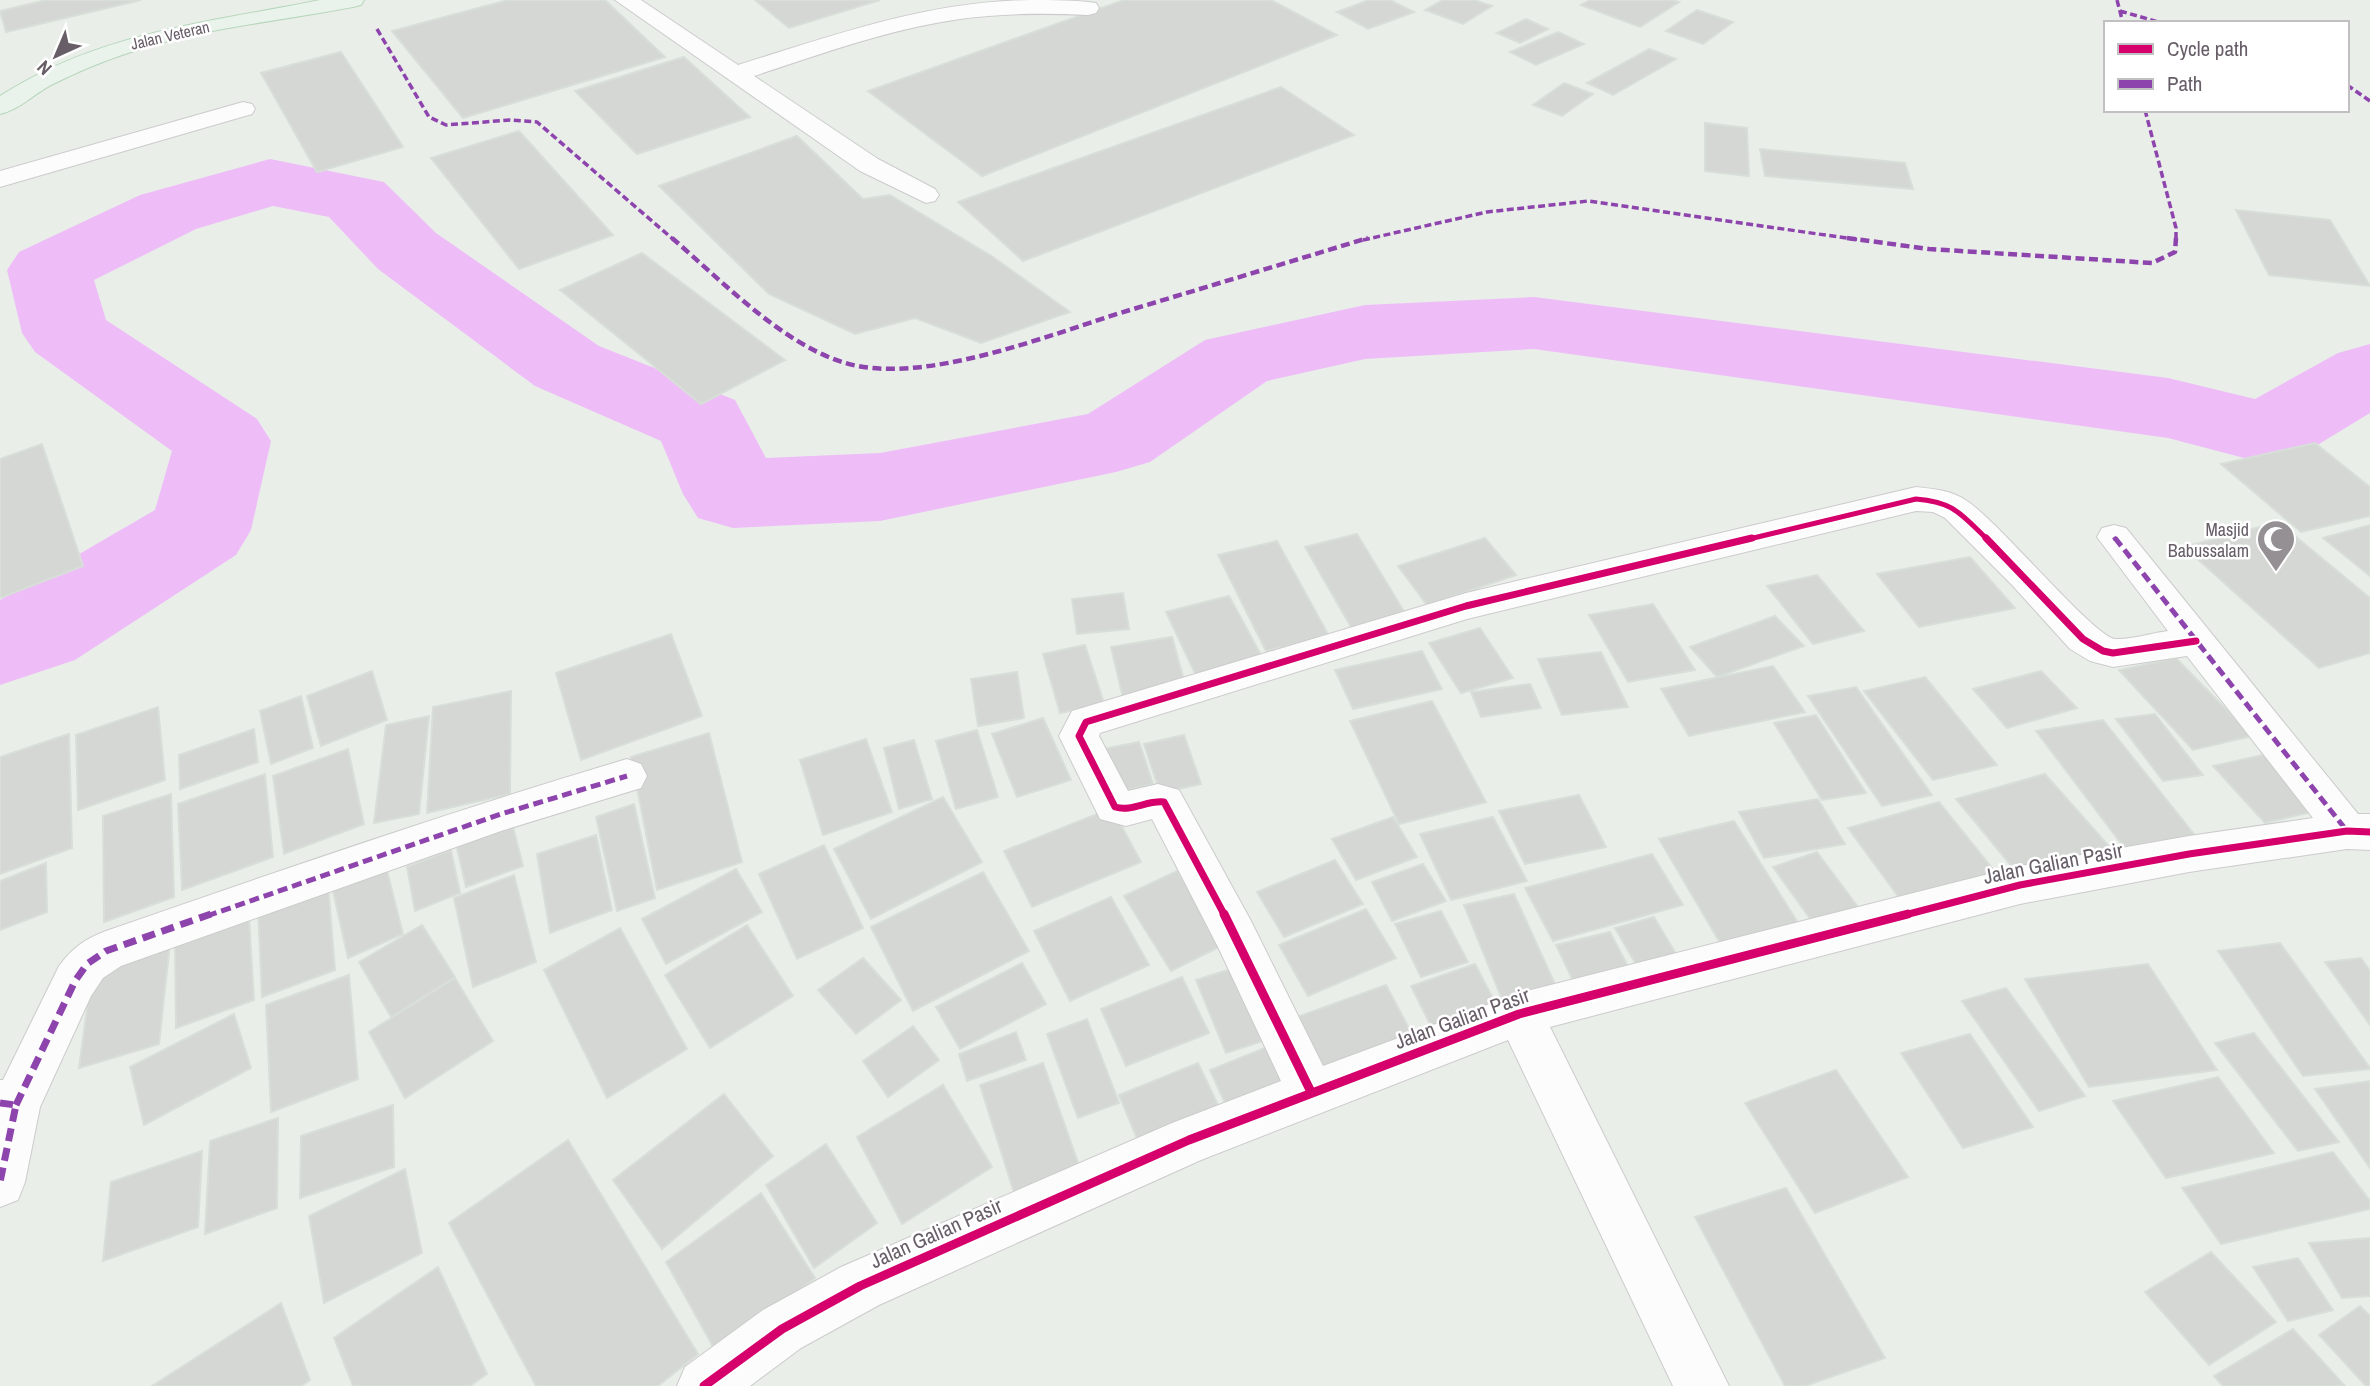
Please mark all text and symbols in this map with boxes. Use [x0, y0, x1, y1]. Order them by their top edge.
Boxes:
street label: Jalan Veteran [128, 15, 212, 55]
north arrow [21, 21, 91, 91]
legend [2104, 21, 2349, 112]
text: Cycle path [2167, 34, 2248, 63]
text: N [31, 55, 57, 81]
text: Path [2167, 69, 2202, 98]
place label: Masjid Babussalam [2168, 517, 2249, 563]
mosque icon: Masjid Babussalam [2255, 518, 2297, 573]
street label: Jalan Galian Pasir [1981, 835, 2126, 891]
street label: Jalan Galian Pasir [1390, 980, 1534, 1056]
street label: Jalan Galian Pasir [865, 1191, 1007, 1275]

